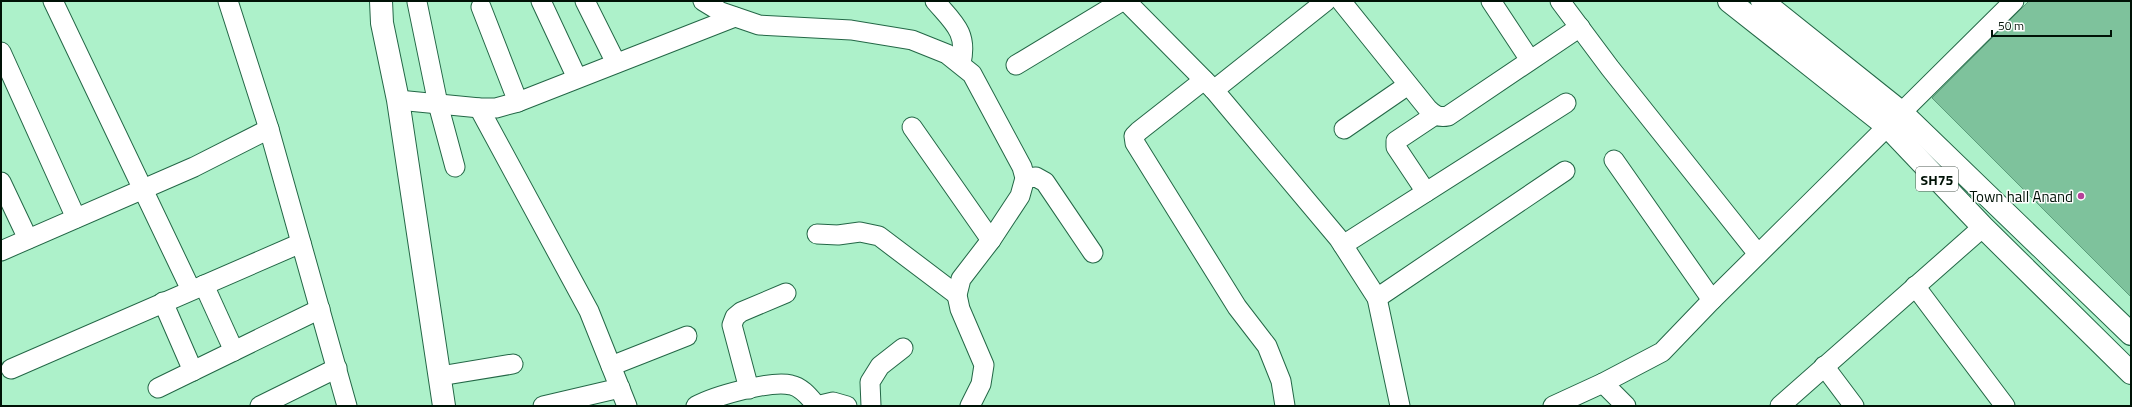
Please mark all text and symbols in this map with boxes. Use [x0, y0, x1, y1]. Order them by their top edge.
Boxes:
scale bar [1992, 12, 2111, 38]
text: 50 m [1998, 16, 2024, 35]
road number: SH75 [1916, 167, 1958, 191]
place label: Town hall Anand [1970, 185, 2073, 208]
marker: Town hall Anand [2076, 191, 2086, 201]

